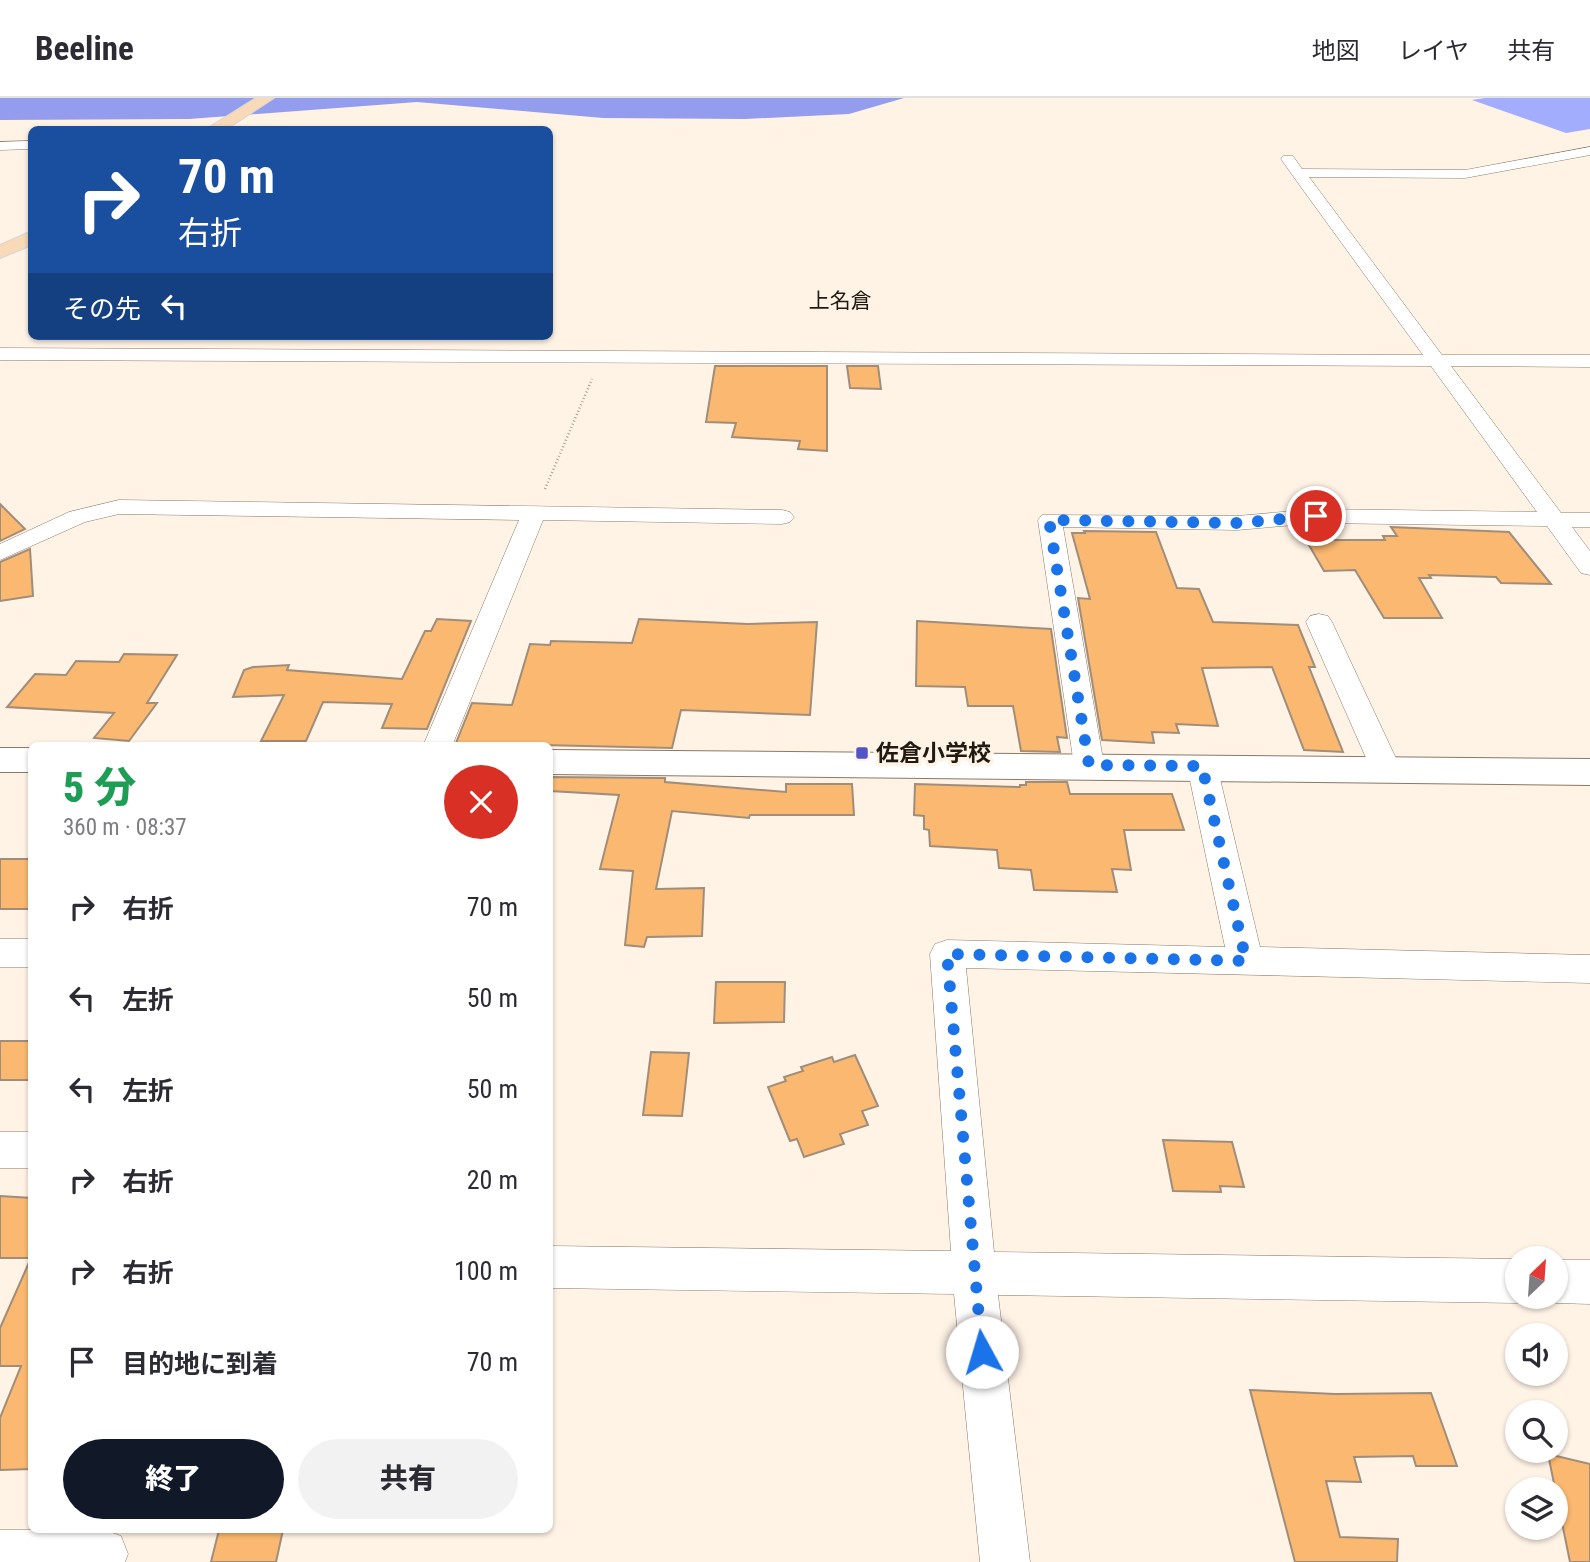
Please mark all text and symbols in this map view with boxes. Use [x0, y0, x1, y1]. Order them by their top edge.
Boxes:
text: Beeline [35, 29, 134, 68]
text: 地図 [1312, 37, 1360, 65]
text: レイヤ [1398, 37, 1469, 65]
text: 共有 [1507, 37, 1555, 65]
text: 70 m [178, 148, 275, 205]
icon: right [63, 154, 154, 245]
text: 右折 [178, 214, 242, 252]
icon: left [155, 287, 193, 325]
district label: 上名倉 [809, 289, 872, 313]
text: その先 [63, 294, 141, 324]
pin [1286, 486, 1346, 546]
icon: arrive [1297, 497, 1335, 535]
place label: 佐倉小学校 [876, 740, 991, 767]
marker: 佐倉小学校 [854, 745, 870, 761]
text: 5 分 [63, 763, 136, 812]
button: close [444, 765, 518, 839]
text: 360 m · 08:37 [63, 814, 187, 841]
icon: right [63, 888, 101, 926]
text: 70 m [467, 892, 518, 922]
text: 右折 [122, 894, 174, 924]
icon: left [63, 979, 101, 1017]
text: 50 m [467, 983, 518, 1013]
text: 左折 [122, 985, 174, 1015]
icon: left [63, 1070, 101, 1108]
text: 50 m [467, 1074, 518, 1104]
text: 左折 [122, 1076, 174, 1106]
icon: right [63, 1161, 101, 1199]
text: 20 m [467, 1165, 518, 1195]
text: 右折 [122, 1167, 174, 1197]
north arrow [1505, 1246, 1568, 1309]
map controls [1505, 1246, 1568, 1540]
icon: right [63, 1252, 101, 1290]
text: 100 m [454, 1256, 518, 1286]
text: 右折 [122, 1258, 174, 1288]
position arrow [945, 1315, 1019, 1389]
button: sound [1505, 1323, 1568, 1386]
icon: arrive [63, 1343, 101, 1381]
text: 70 m [467, 1347, 518, 1377]
text: 目的地に到着 [122, 1349, 278, 1379]
button: search [1505, 1400, 1568, 1463]
button: 終了 [63, 1439, 284, 1519]
button: 共有 [298, 1439, 518, 1519]
button: layers [1505, 1477, 1568, 1540]

